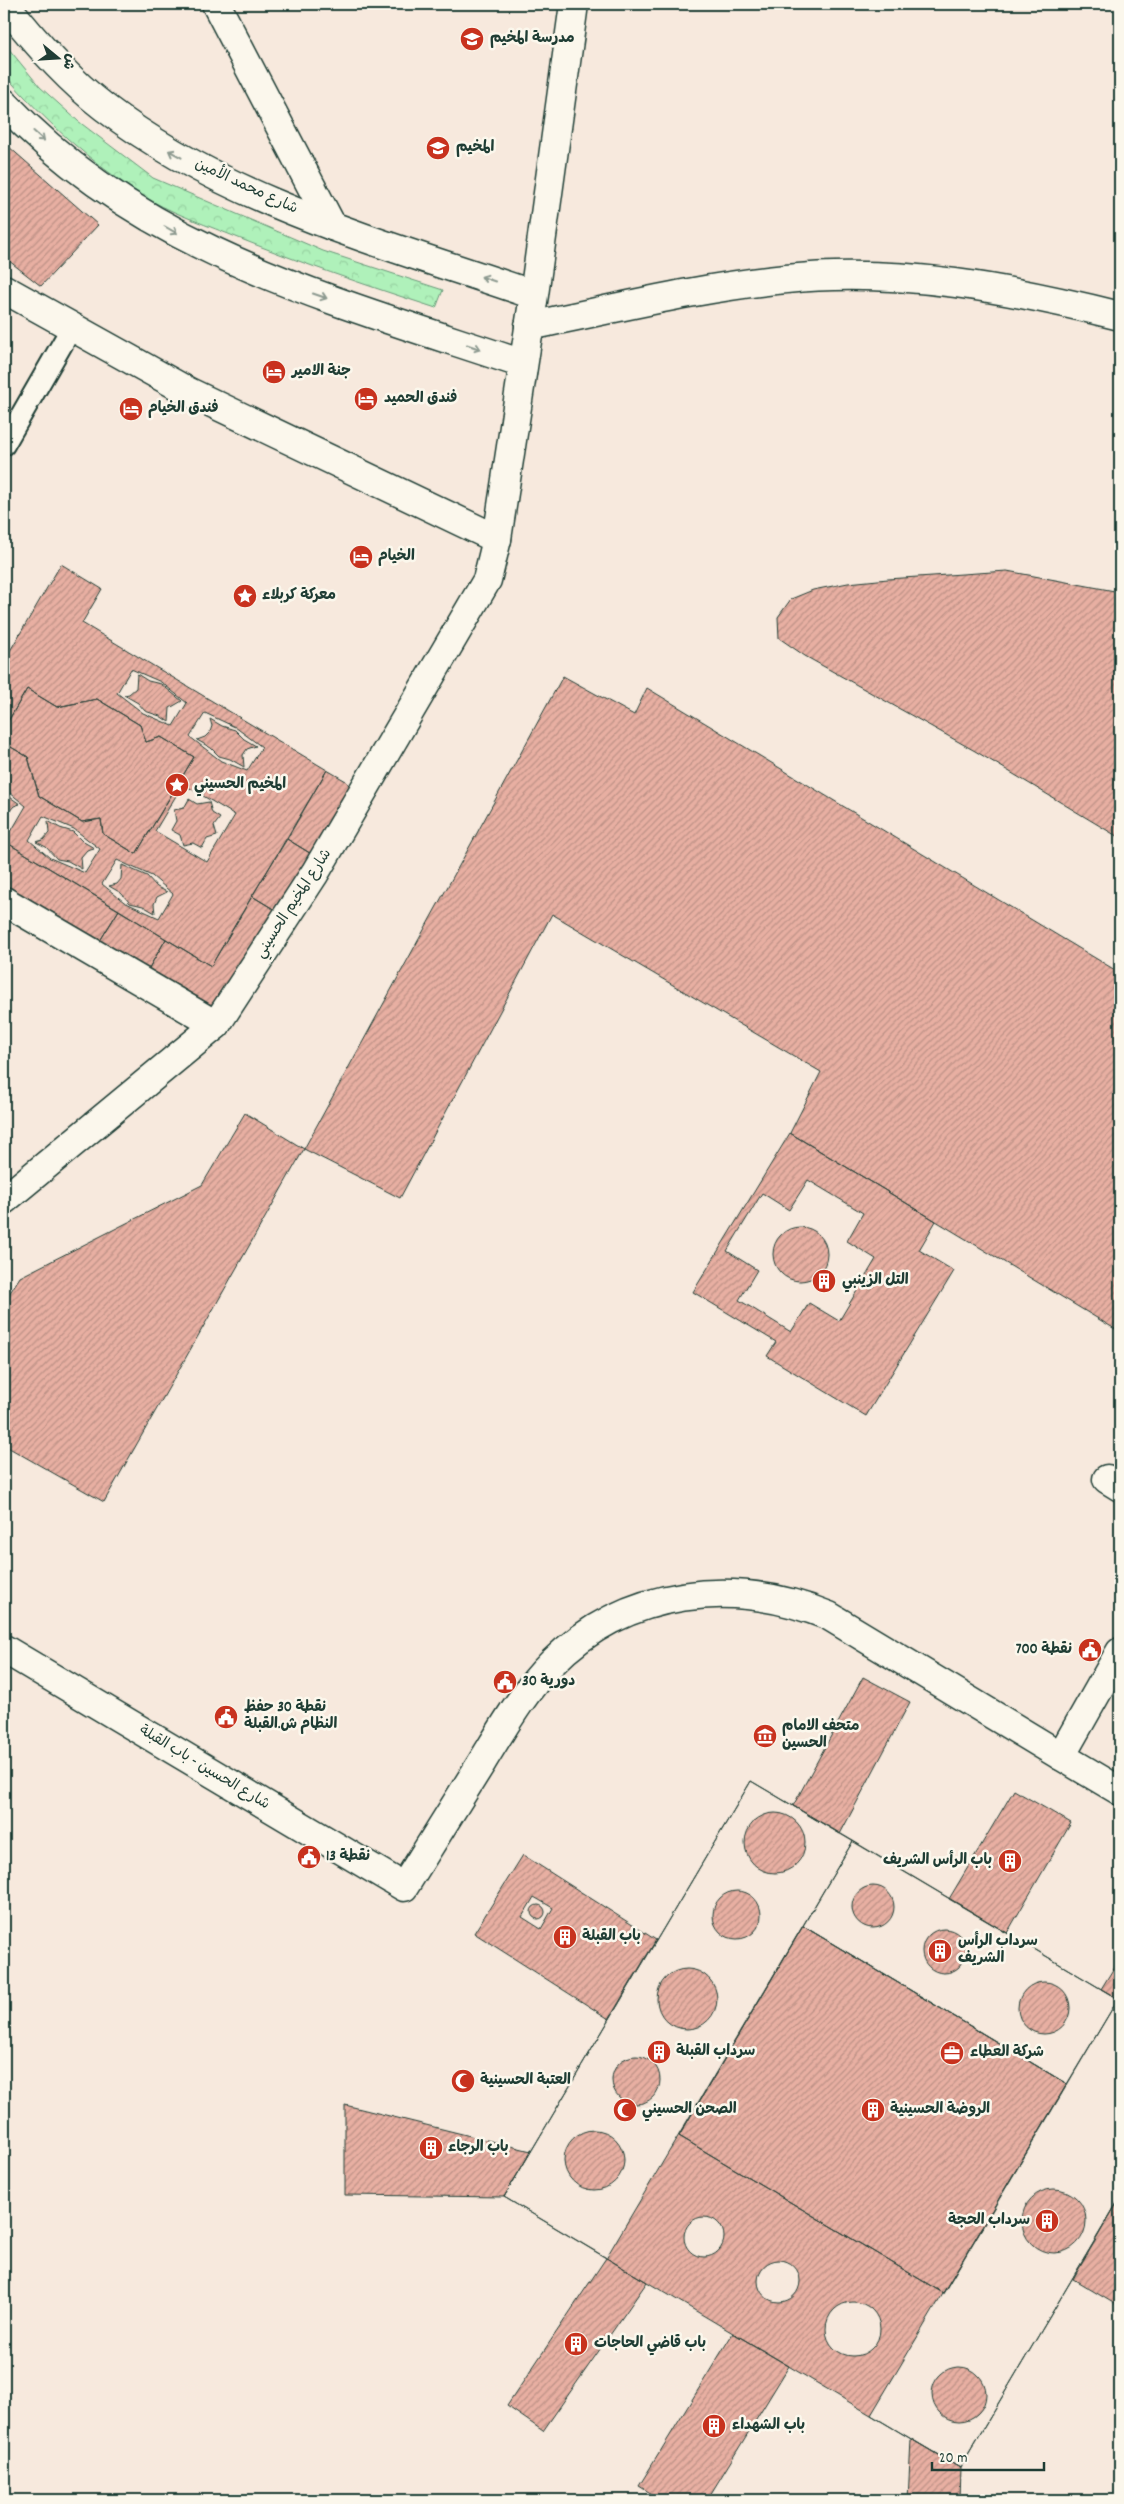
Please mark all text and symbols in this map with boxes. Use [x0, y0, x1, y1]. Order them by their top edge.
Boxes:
school or university icon: مدرسة المخيم [459, 26, 485, 52]
place label: مدرسة المخيم [490, 28, 575, 50]
north arrow [32, 32, 82, 82]
text: ش [57, 51, 80, 72]
one-way arrow [33, 130, 46, 142]
school or university icon: المخيم [425, 135, 451, 161]
place label: المخيم [456, 137, 495, 159]
one-way arrow [169, 148, 183, 158]
street label: شارع محمد الأمين [191, 153, 302, 221]
one-way arrow [164, 226, 178, 236]
one-way arrow [481, 274, 496, 283]
one-way arrow [311, 291, 327, 301]
one-way arrow [465, 343, 481, 353]
hotel icon: جنة الامير [261, 359, 287, 385]
place label: جنة الامير [290, 361, 351, 383]
hotel icon: فندق الحميد [353, 386, 379, 412]
place label: فندق الحميد [384, 388, 457, 410]
hotel icon: فندق الخيام [118, 396, 144, 422]
place label: فندق الخيام [148, 398, 219, 420]
hotel icon: الخيام [348, 544, 374, 570]
place label: الخيام [378, 546, 415, 568]
place icon: معركة كربلاء [232, 583, 258, 609]
place label: معركة كربلاء [262, 585, 336, 607]
place icon: المخيم الحسيني [164, 772, 190, 798]
place label: المخيم الحسيني [194, 774, 286, 797]
street label: شارع المخيم الحسيني [250, 845, 338, 963]
building icon: التل الزينبي [811, 1268, 837, 1294]
place label: التل الزينبي [842, 1270, 909, 1293]
public building icon: نقطة 700 [1077, 1637, 1103, 1663]
place label: نقطة 700 [1016, 1639, 1072, 1661]
public building icon: دورية 30 [492, 1669, 518, 1695]
place label: دورية 30 [522, 1671, 575, 1693]
place label: نقطة 30 حفظ النظام ش.القبلة [244, 1697, 337, 1736]
public building icon: نقطة 30 حفظ النظام ش.القبلة [213, 1704, 239, 1730]
place label: متحف الامام الحسين [782, 1716, 859, 1755]
street label: شارع الحسين - باب القبلة [134, 1720, 274, 1816]
museum icon: متحف الامام الحسين [752, 1723, 778, 1749]
public building icon: نقطة 13 [296, 1844, 322, 1870]
place label: نقطة 13 [326, 1846, 370, 1868]
building icon: باب الرأس الشريف [997, 1848, 1023, 1874]
place label: باب الرأس الشريف [883, 1849, 992, 1872]
building icon: باب القبلة [552, 1924, 578, 1950]
place label: باب القبلة [582, 1926, 641, 1948]
place label: سرداب الرأس الشريف [958, 1930, 1038, 1970]
building icon: سرداب الرأس الشريف [927, 1938, 953, 1964]
building icon: سرداب القبلة [646, 2039, 672, 2065]
office icon: شركة العطاء [939, 2040, 965, 2066]
place label: سرداب القبلة [676, 2041, 756, 2063]
place label: شركة العطاء [970, 2042, 1044, 2064]
mosque icon: العتبة الحسينية [450, 2068, 476, 2094]
place label: العتبة الحسينية [480, 2070, 571, 2092]
mosque icon: الصحن الحسيني [612, 2097, 638, 2123]
building icon: الروضة الحسينية [860, 2097, 886, 2123]
place label: الصحن الحسيني [642, 2099, 737, 2122]
place label: الروضة الحسينية [890, 2099, 990, 2121]
building icon: باب الرجاء [418, 2135, 444, 2161]
place label: باب الرجاء [448, 2137, 509, 2159]
building icon: سرداب الحجة [1034, 2208, 1060, 2234]
place label: سرداب الحجة [948, 2210, 1030, 2232]
building icon: باب قاضي الحاجات [563, 2331, 589, 2357]
place label: باب قاضي الحاجات [594, 2333, 706, 2356]
building icon: باب الشهداء [701, 2413, 727, 2439]
place label: باب الشهداء [732, 2415, 805, 2437]
scale bar [932, 2439, 1044, 2471]
text: 20 m [939, 2448, 967, 2470]

